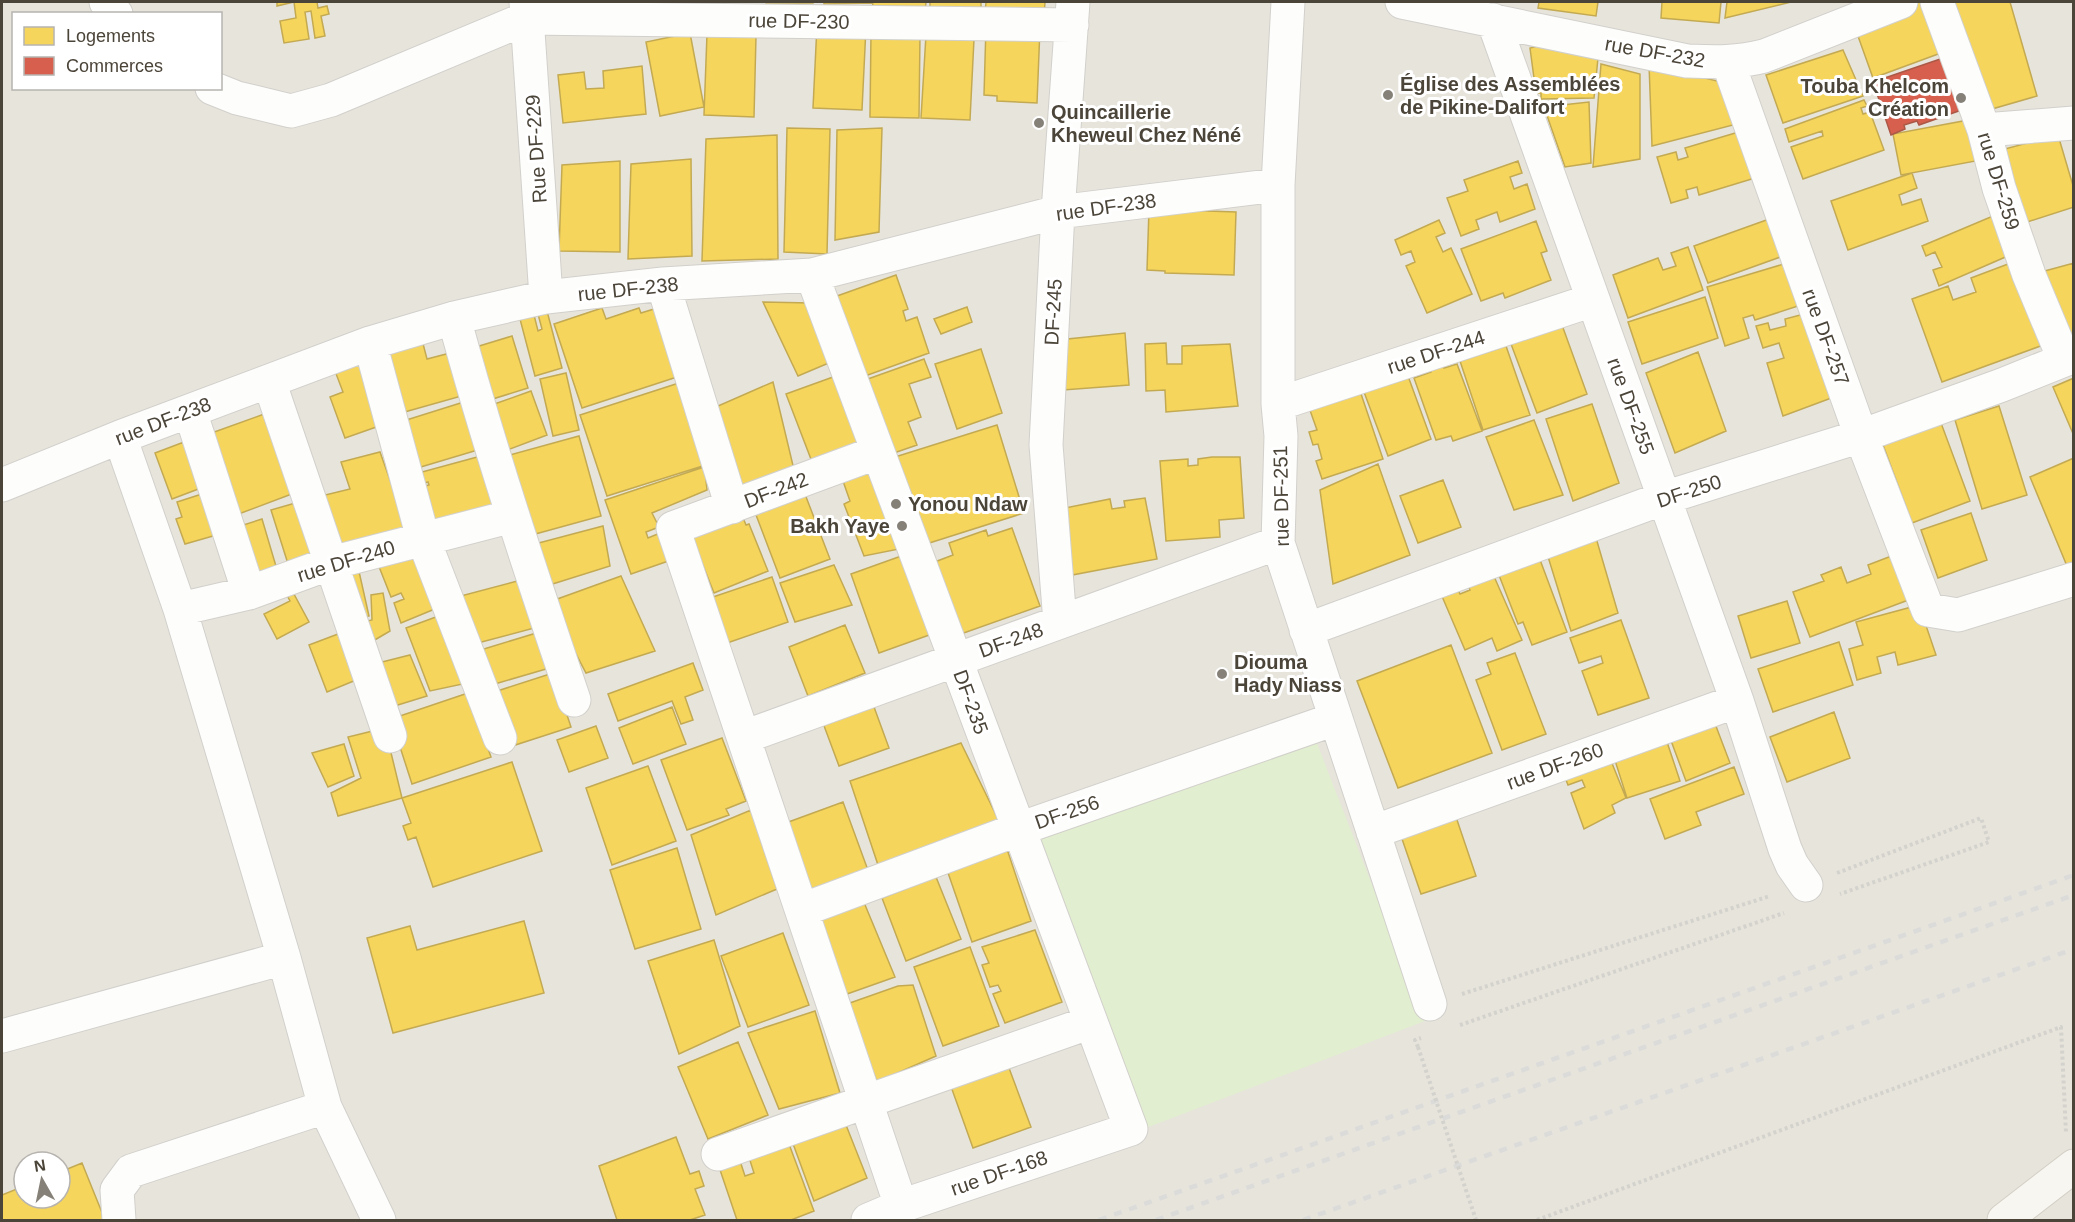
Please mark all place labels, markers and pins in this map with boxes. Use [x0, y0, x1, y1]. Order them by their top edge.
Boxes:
place label: Église des Assemblées de Pikine-Dalifort [1400, 73, 1621, 118]
place label: Touba Khelcom Création [1800, 75, 1949, 120]
marker: Église des Assemblées de Pikine-Dalifort [1381, 88, 1395, 102]
marker: Touba Khelcom Création [1954, 91, 1968, 105]
place label: Quincaillerie Kheweul Chez Néné [1051, 101, 1241, 146]
marker: Quincaillerie Kheweul Chez Néné [1032, 116, 1046, 130]
place label: Yonou Ndaw [908, 493, 1028, 515]
marker: Yonou Ndaw [889, 497, 903, 511]
place label: Bakh Yaye [790, 515, 890, 537]
marker: Bakh Yaye [895, 519, 909, 533]
place label: Diouma Hady Niass [1234, 651, 1342, 696]
marker: Diouma Hady Niass [1215, 667, 1229, 681]

